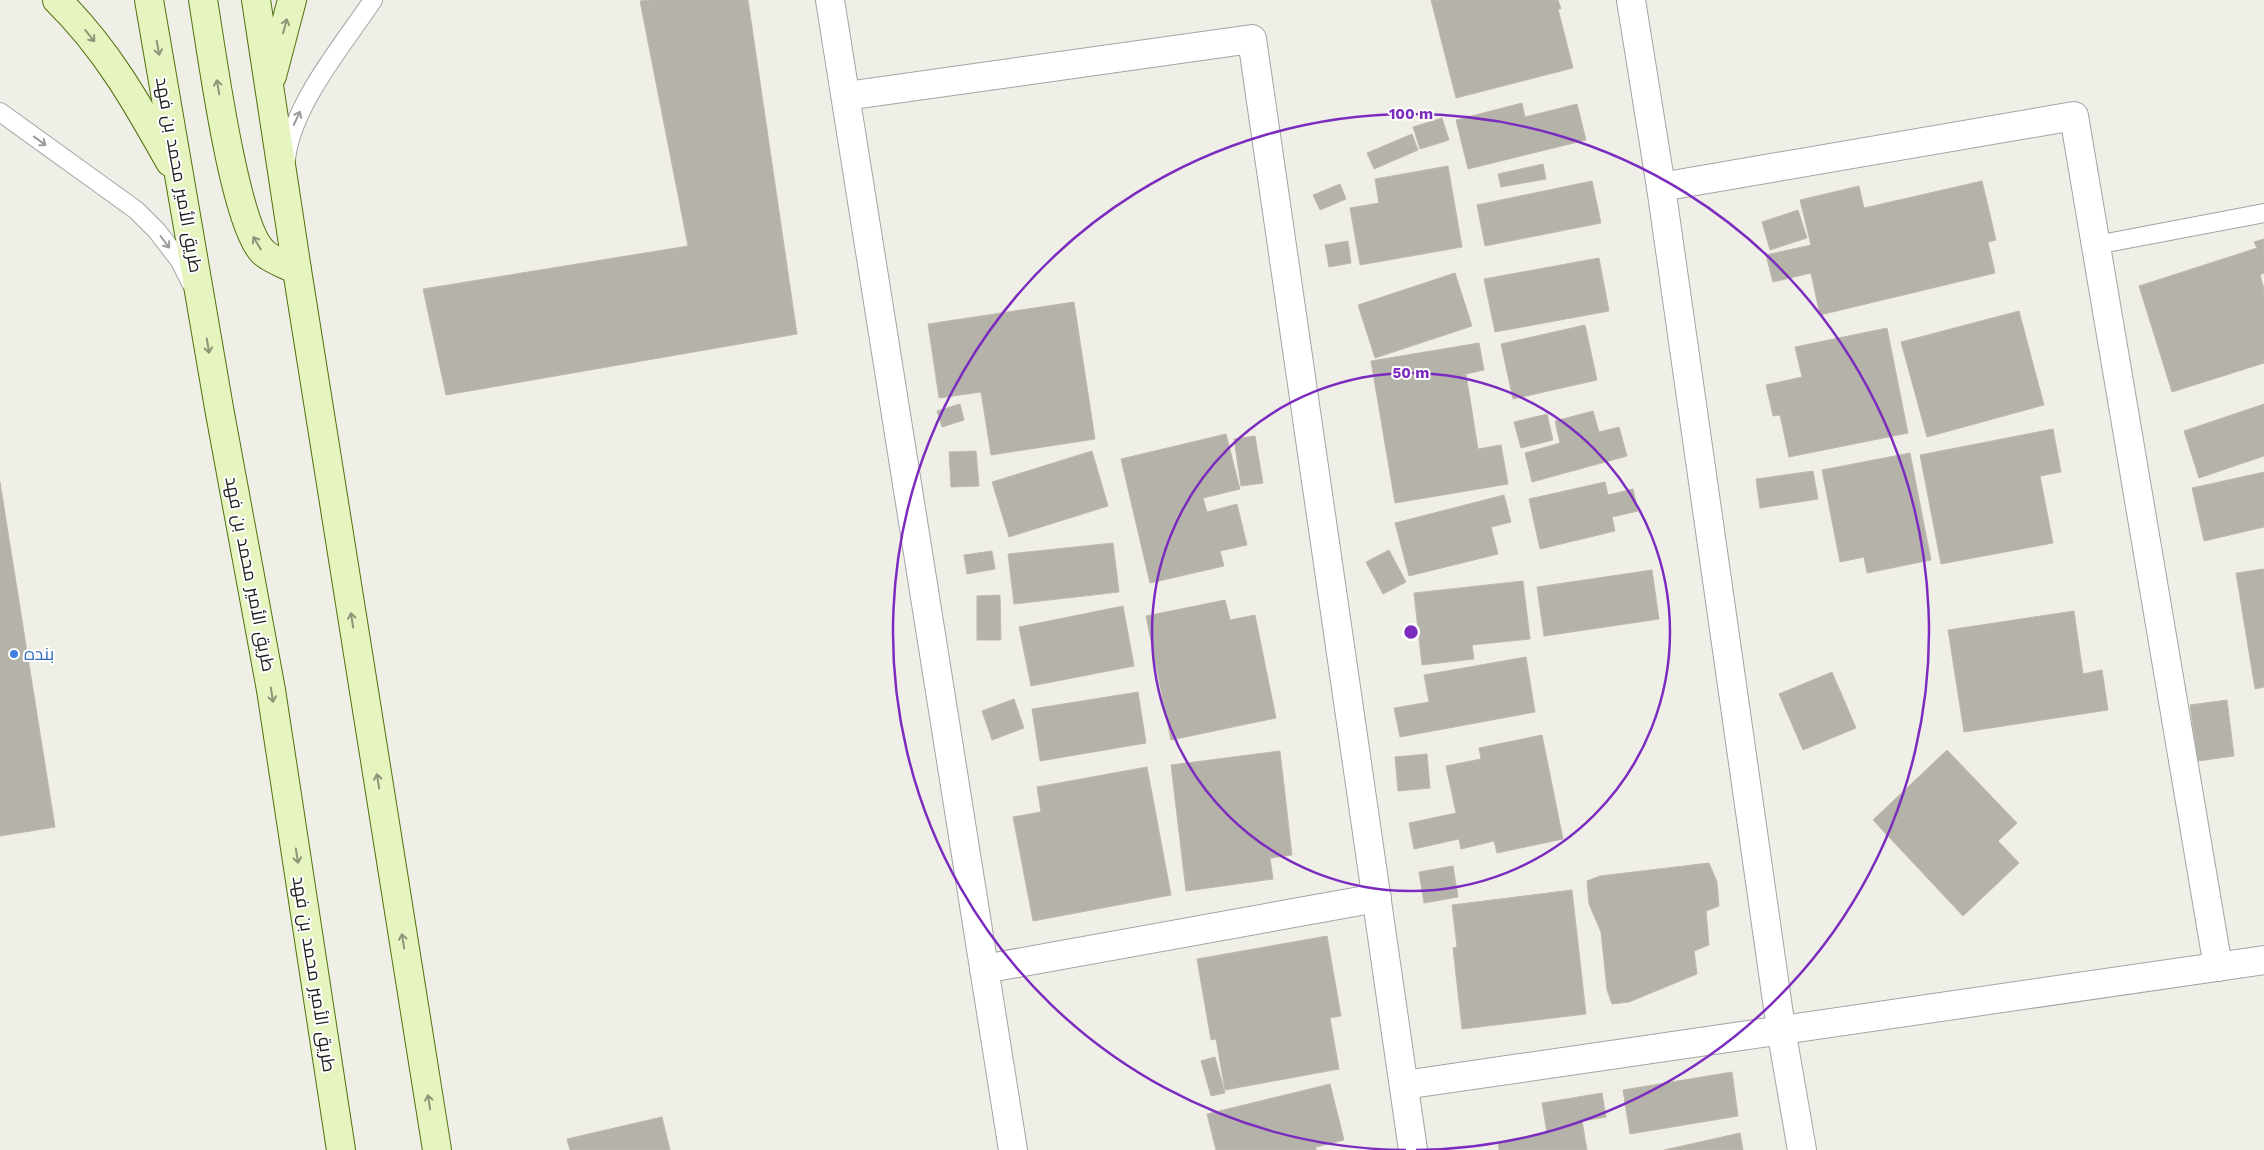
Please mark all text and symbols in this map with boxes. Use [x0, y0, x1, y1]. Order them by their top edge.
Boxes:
one-way arrow [281, 18, 291, 34]
one-way arrow [85, 29, 96, 42]
one-way arrow [153, 40, 163, 56]
street label: طريق الأمير محمد بن فهد [150, 75, 207, 275]
one-way arrow [212, 79, 222, 95]
text: 100 m [1389, 105, 1433, 123]
one-way arrow [293, 111, 303, 126]
one-way arrow [32, 136, 46, 146]
one-way arrow [160, 235, 171, 248]
one-way arrow [252, 237, 262, 251]
one-way arrow [204, 338, 214, 354]
text: 50 m [1393, 364, 1429, 382]
street label: طريق الأمير محمد بن فهد [219, 475, 280, 674]
one-way arrow [347, 613, 357, 629]
centre of rings [1402, 623, 1420, 641]
place label: بنده [24, 643, 54, 664]
marker: بنده [8, 648, 20, 660]
one-way arrow [267, 687, 277, 703]
one-way arrow [373, 773, 383, 789]
one-way arrow [292, 848, 302, 864]
street label: طريق الأمير محمد بن فهد [287, 874, 340, 1074]
one-way arrow [398, 934, 408, 950]
one-way arrow [424, 1094, 434, 1110]

